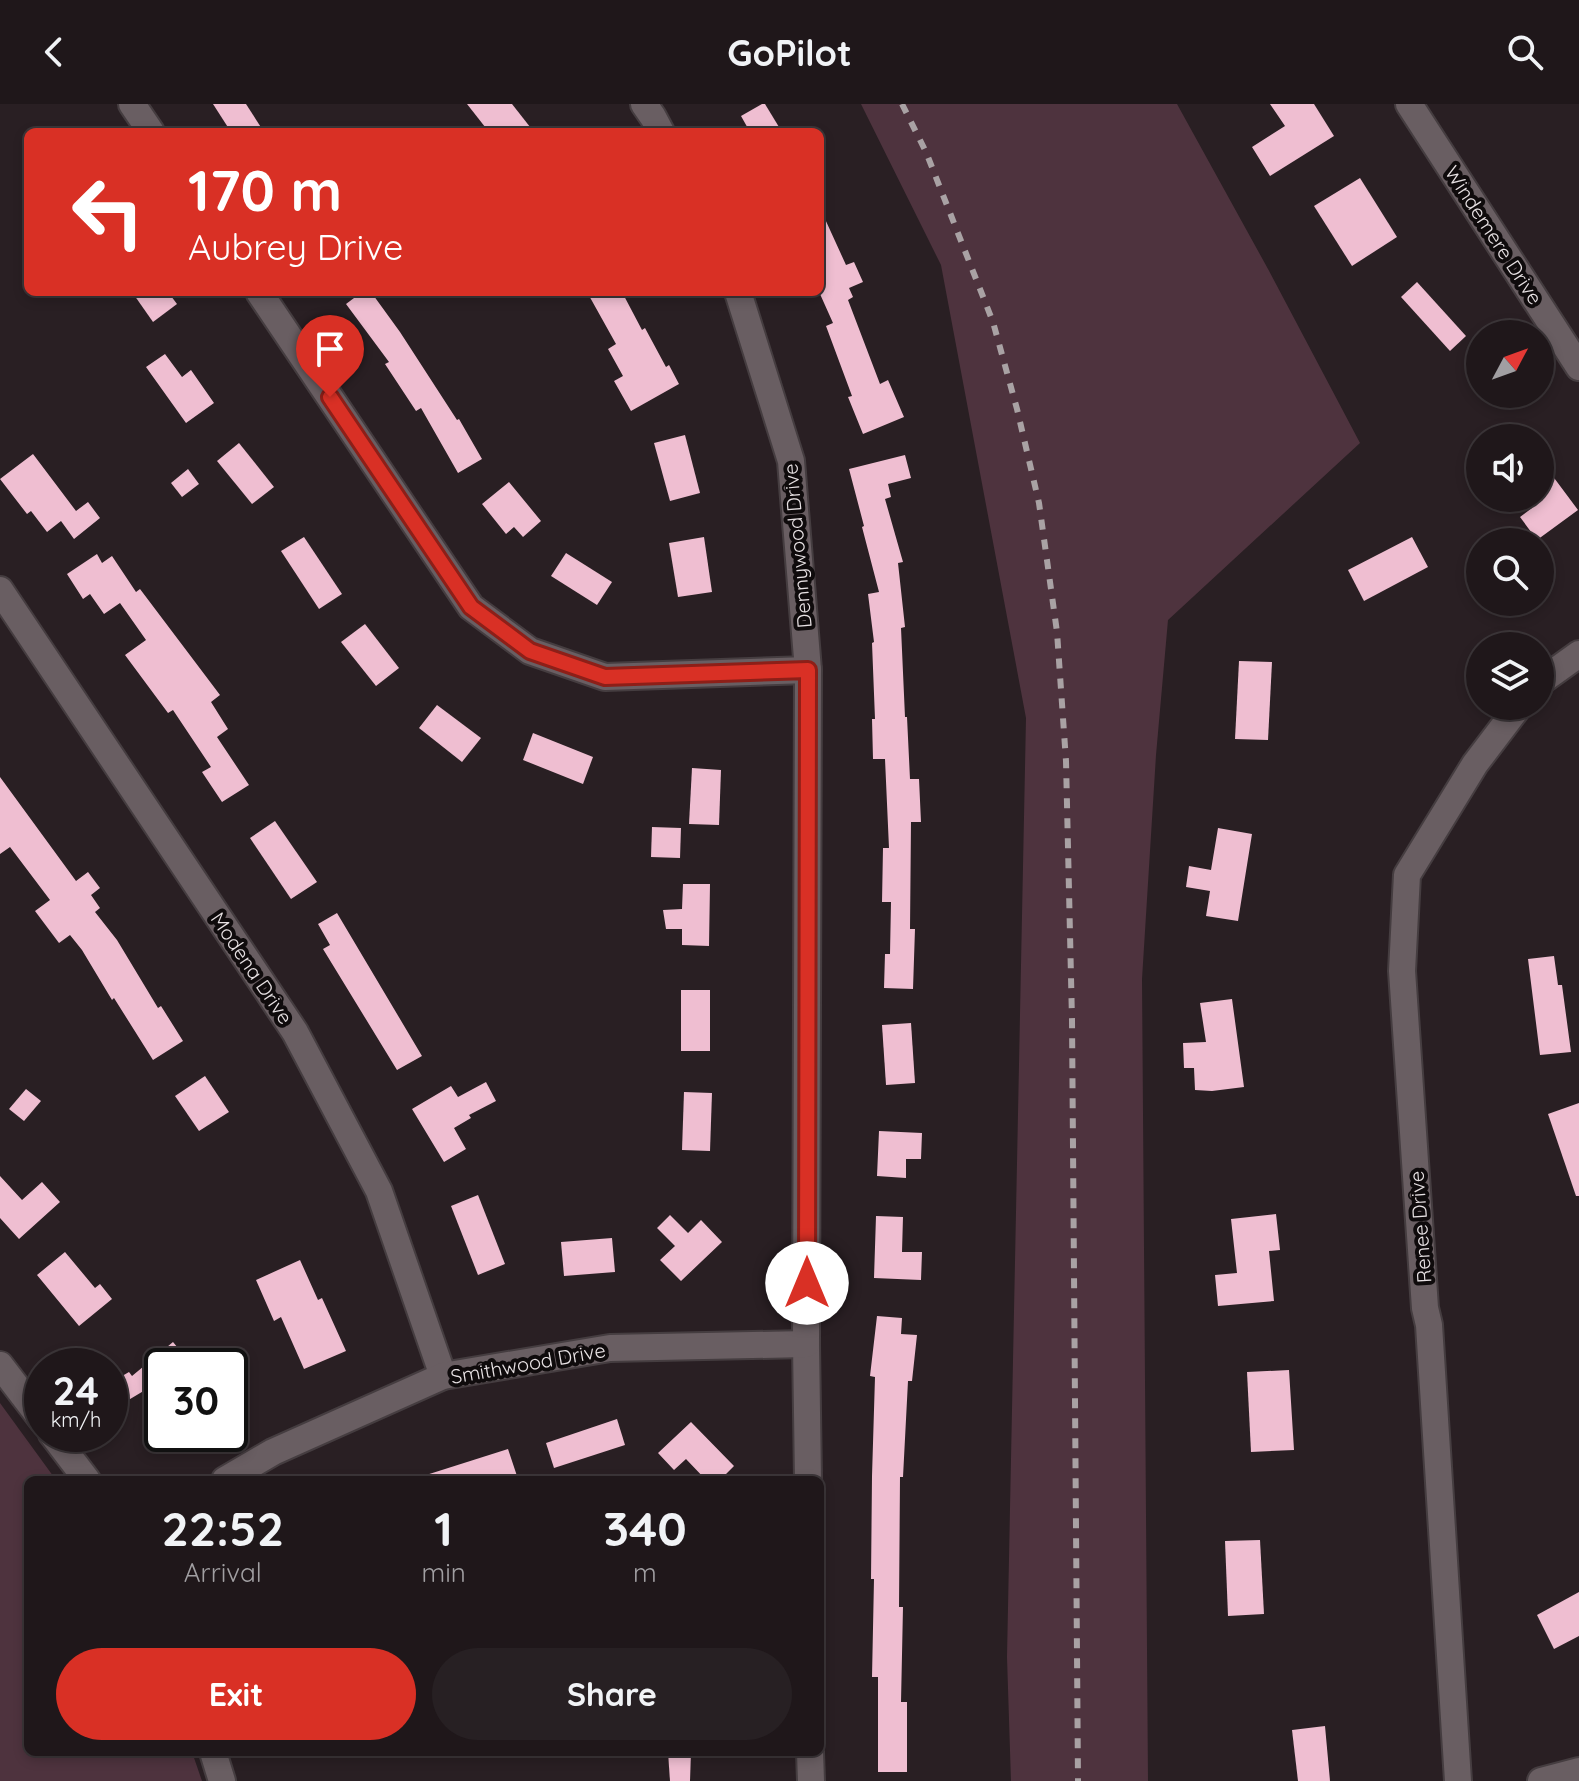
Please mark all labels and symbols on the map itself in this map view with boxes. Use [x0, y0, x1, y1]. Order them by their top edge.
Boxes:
street label: Windemere Drive [1440, 161, 1548, 309]
pin [296, 315, 364, 397]
north arrow [1466, 320, 1554, 408]
street label: Dennywood Drive [777, 463, 817, 629]
street label: Modena Drive [205, 907, 299, 1029]
street label: Renee Drive [1404, 1170, 1436, 1284]
position arrow [765, 1241, 849, 1325]
street label: Smithwood Drive [449, 1337, 607, 1389]
speed limit sign: 30 [144, 1348, 248, 1452]

